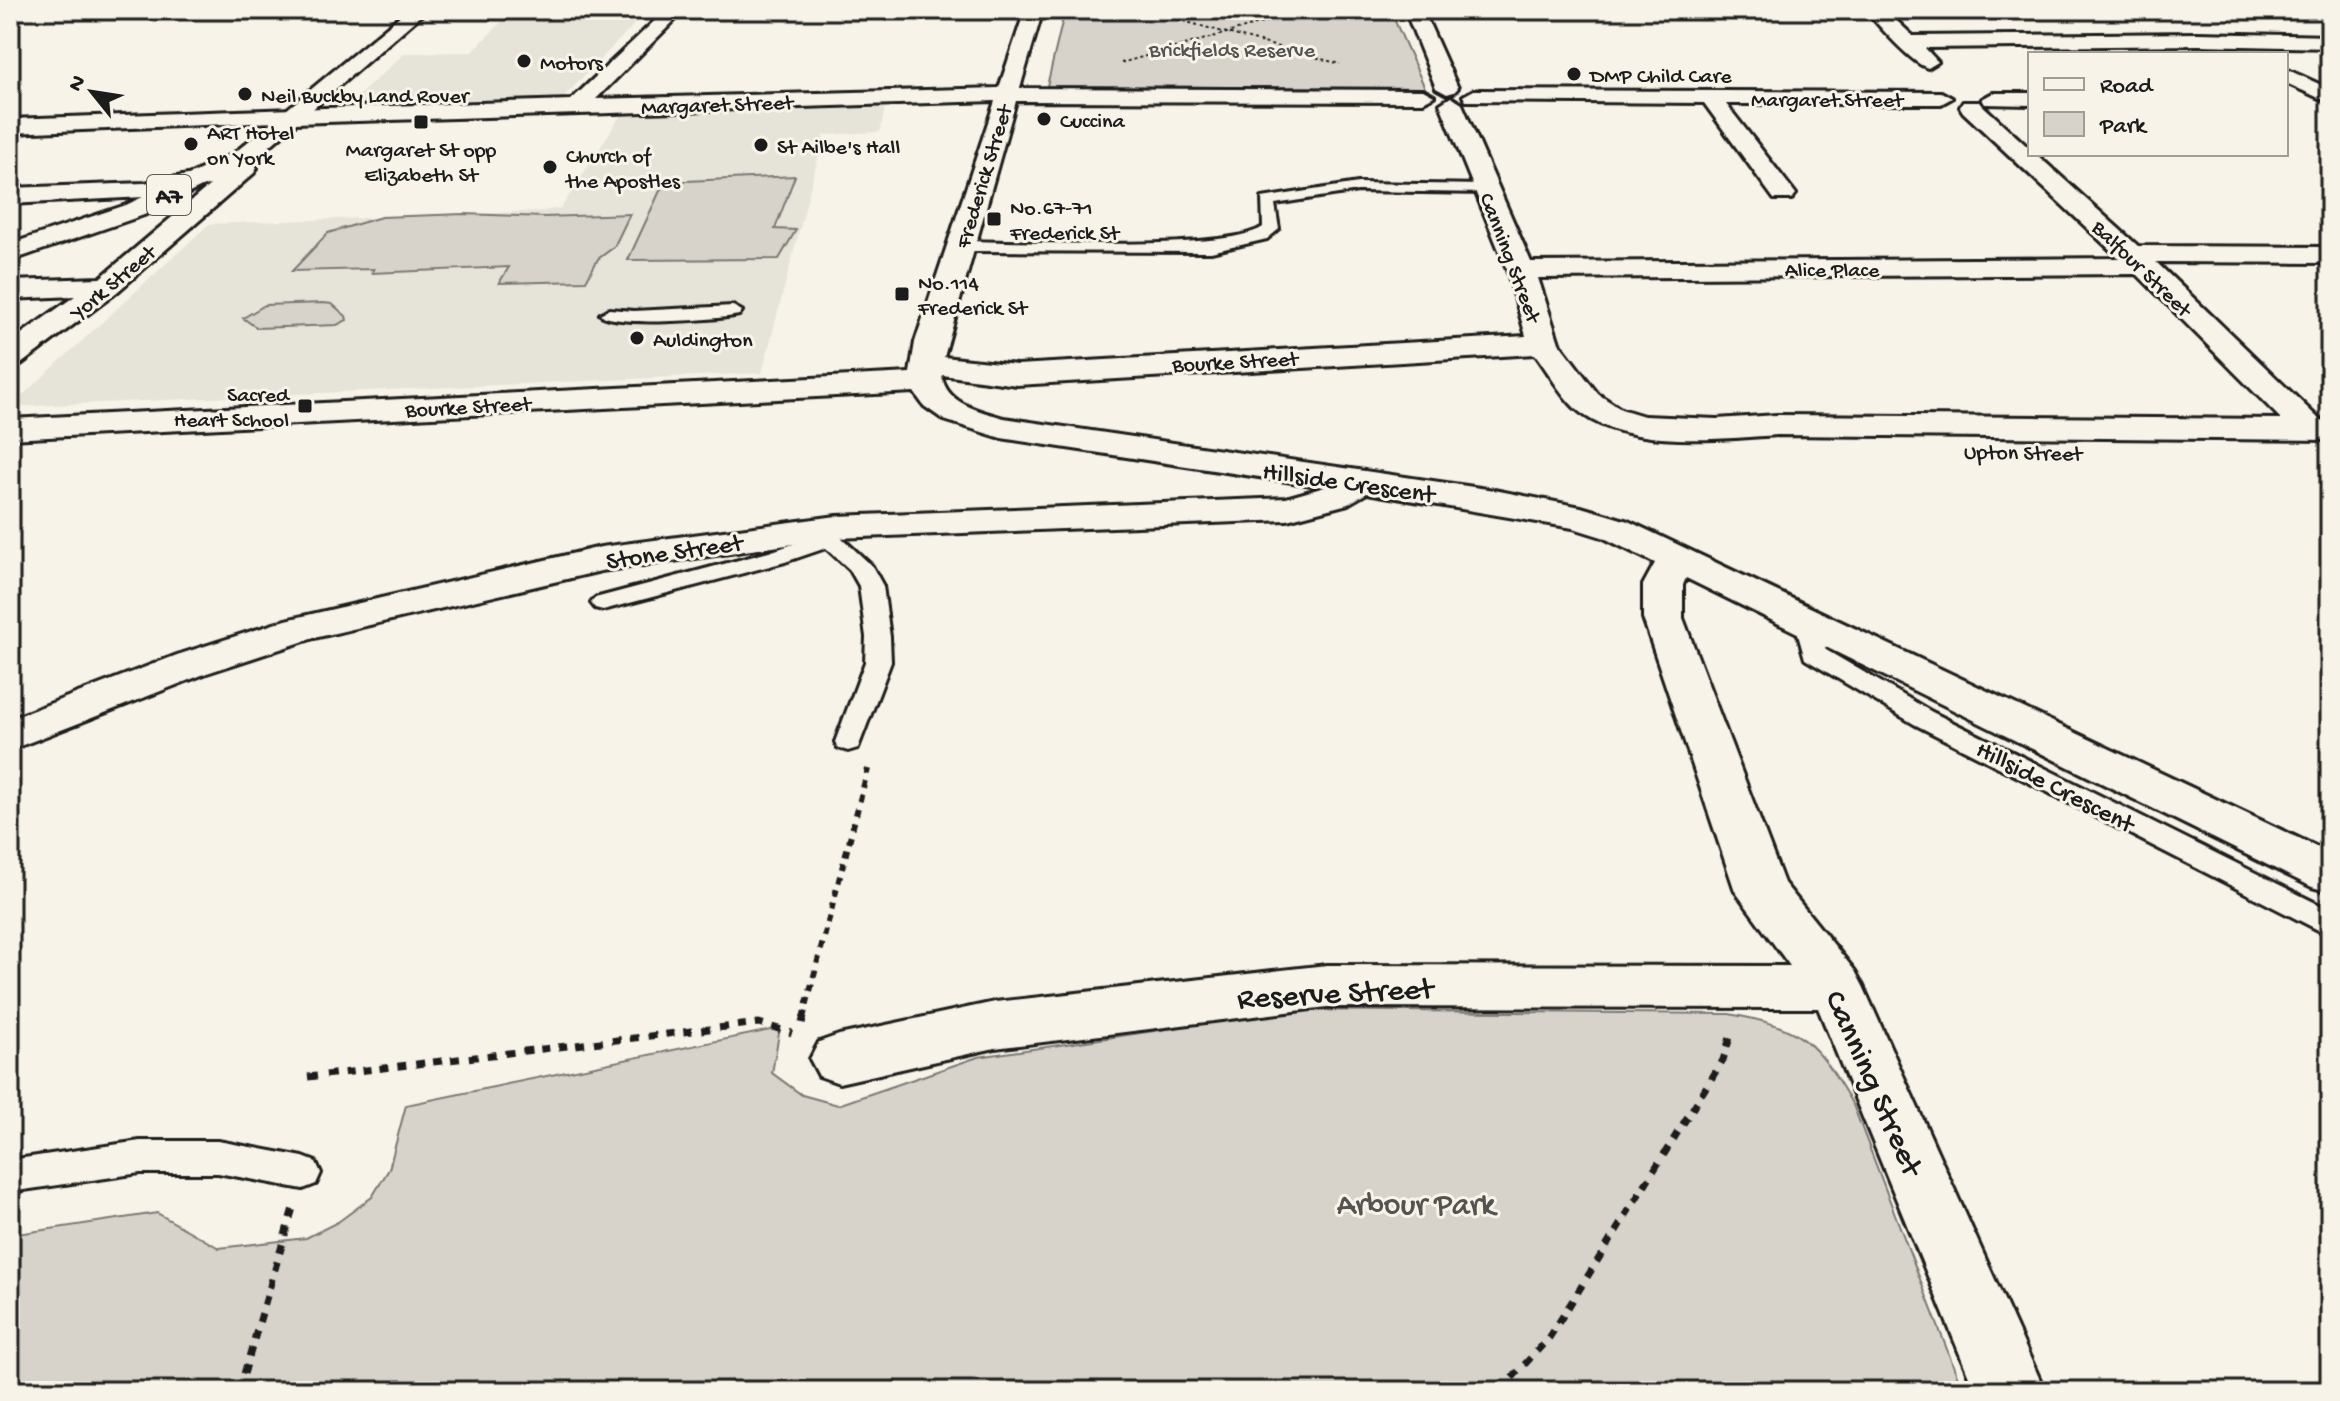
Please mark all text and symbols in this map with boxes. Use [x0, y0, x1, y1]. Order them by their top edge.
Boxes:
park label: Brickfields Reserve [1148, 39, 1316, 65]
north arrow [52, 52, 132, 132]
marker: Motors [515, 52, 533, 70]
place label: Motors [540, 52, 604, 78]
legend [2028, 52, 2288, 156]
marker: DMP Child Care [1565, 65, 1583, 83]
place label: DMP Child Care [1588, 65, 1732, 91]
text: N [63, 71, 93, 97]
text: Road [2100, 73, 2154, 102]
marker: Neil Buckby Land Rover [236, 85, 254, 103]
place label: Neil Buckby Land Rover [261, 85, 471, 111]
street label: Margaret Street [1751, 89, 1905, 115]
street label: Margaret Street [641, 91, 796, 123]
street label: Frederick Street [951, 100, 1021, 253]
marker: Cuccina [1035, 110, 1053, 128]
place label: Cuccina [1060, 110, 1125, 136]
marker: Margaret St opp Elizabeth St [412, 113, 430, 131]
text: Park [2099, 113, 2148, 142]
place label: ART Hotel on York [207, 122, 294, 173]
marker: ART Hotel on York [182, 135, 200, 153]
marker: St Ailbe's Hall [752, 136, 770, 154]
place label: St Ailbe's Hall [777, 136, 900, 162]
place label: Margaret St opp Elizabeth St [346, 139, 497, 190]
place label: Church of the Apostles [564, 145, 681, 196]
marker: Church of the Apostles [541, 158, 559, 176]
road number: A7 [147, 175, 191, 215]
street label: Canning Street [1472, 190, 1546, 329]
place label: No.67-71 Frederick St [1009, 197, 1121, 248]
marker: No.67-71 Frederick St [985, 210, 1003, 228]
street label: Balfour Street [2084, 215, 2197, 325]
street label: York Street [65, 240, 164, 328]
street label: Alice Place [1785, 259, 1880, 285]
place label: No.114 Frederick St [917, 272, 1029, 323]
marker: No.114 Frederick St [893, 285, 911, 303]
marker: Auldington [628, 329, 646, 347]
place label: Auldington [653, 329, 753, 355]
street label: Bourke Street [1171, 348, 1301, 380]
place label: Sacred Heart School [174, 384, 291, 435]
street label: Bourke Street [404, 393, 534, 425]
marker: Sacred Heart School [296, 397, 314, 415]
street label: Upton Street [1964, 441, 2084, 469]
street label: Hillside Crescent [1260, 458, 1439, 513]
street label: Stone Street [604, 529, 747, 579]
street label: Hillside Crescent [1970, 736, 2140, 843]
street label: Reserve Street [1236, 972, 1437, 1020]
street label: Canning Street [1814, 986, 1930, 1185]
park label: Arbour Park [1337, 1188, 1498, 1226]

